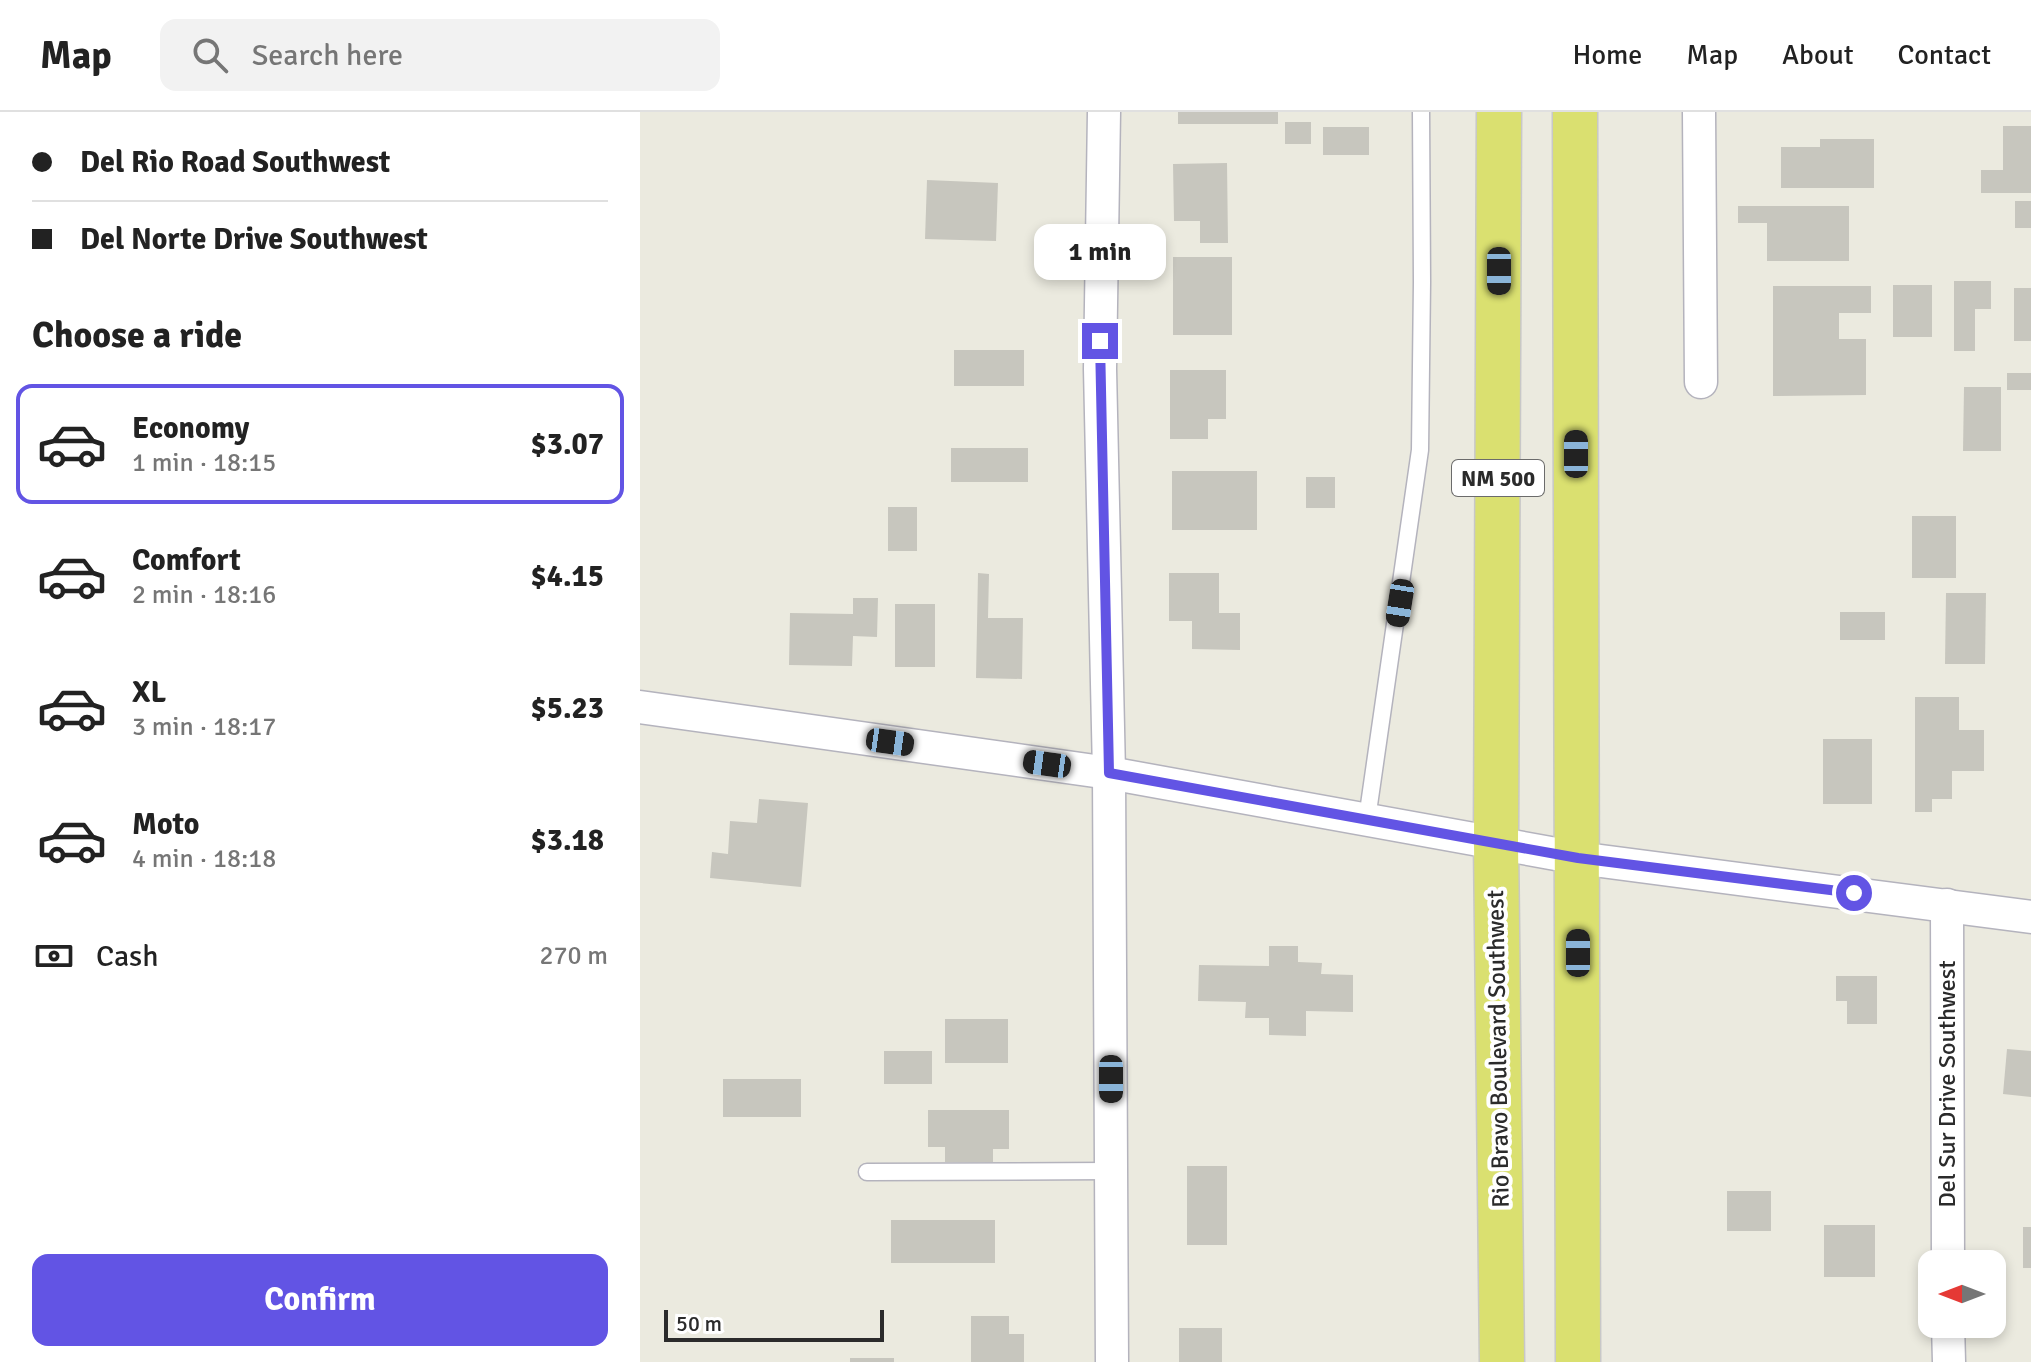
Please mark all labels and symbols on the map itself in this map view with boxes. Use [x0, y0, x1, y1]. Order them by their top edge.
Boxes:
callout: 1 min [1034, 225, 1166, 281]
car [1487, 247, 1511, 295]
route end [1082, 323, 1118, 359]
car [1564, 430, 1588, 478]
road number: NM 500 [1452, 460, 1544, 496]
car [1384, 577, 1416, 629]
car [865, 727, 915, 757]
car [1022, 749, 1072, 779]
route start [1836, 875, 1872, 911]
street label: Rio Bravo Boulevard Southwest [1480, 890, 1516, 1208]
car [1566, 929, 1590, 977]
street label: Del Sur Drive Southwest [1932, 960, 1962, 1208]
car [1099, 1055, 1123, 1103]
north arrow [1918, 1250, 2006, 1338]
scale bar [664, 1306, 884, 1342]

